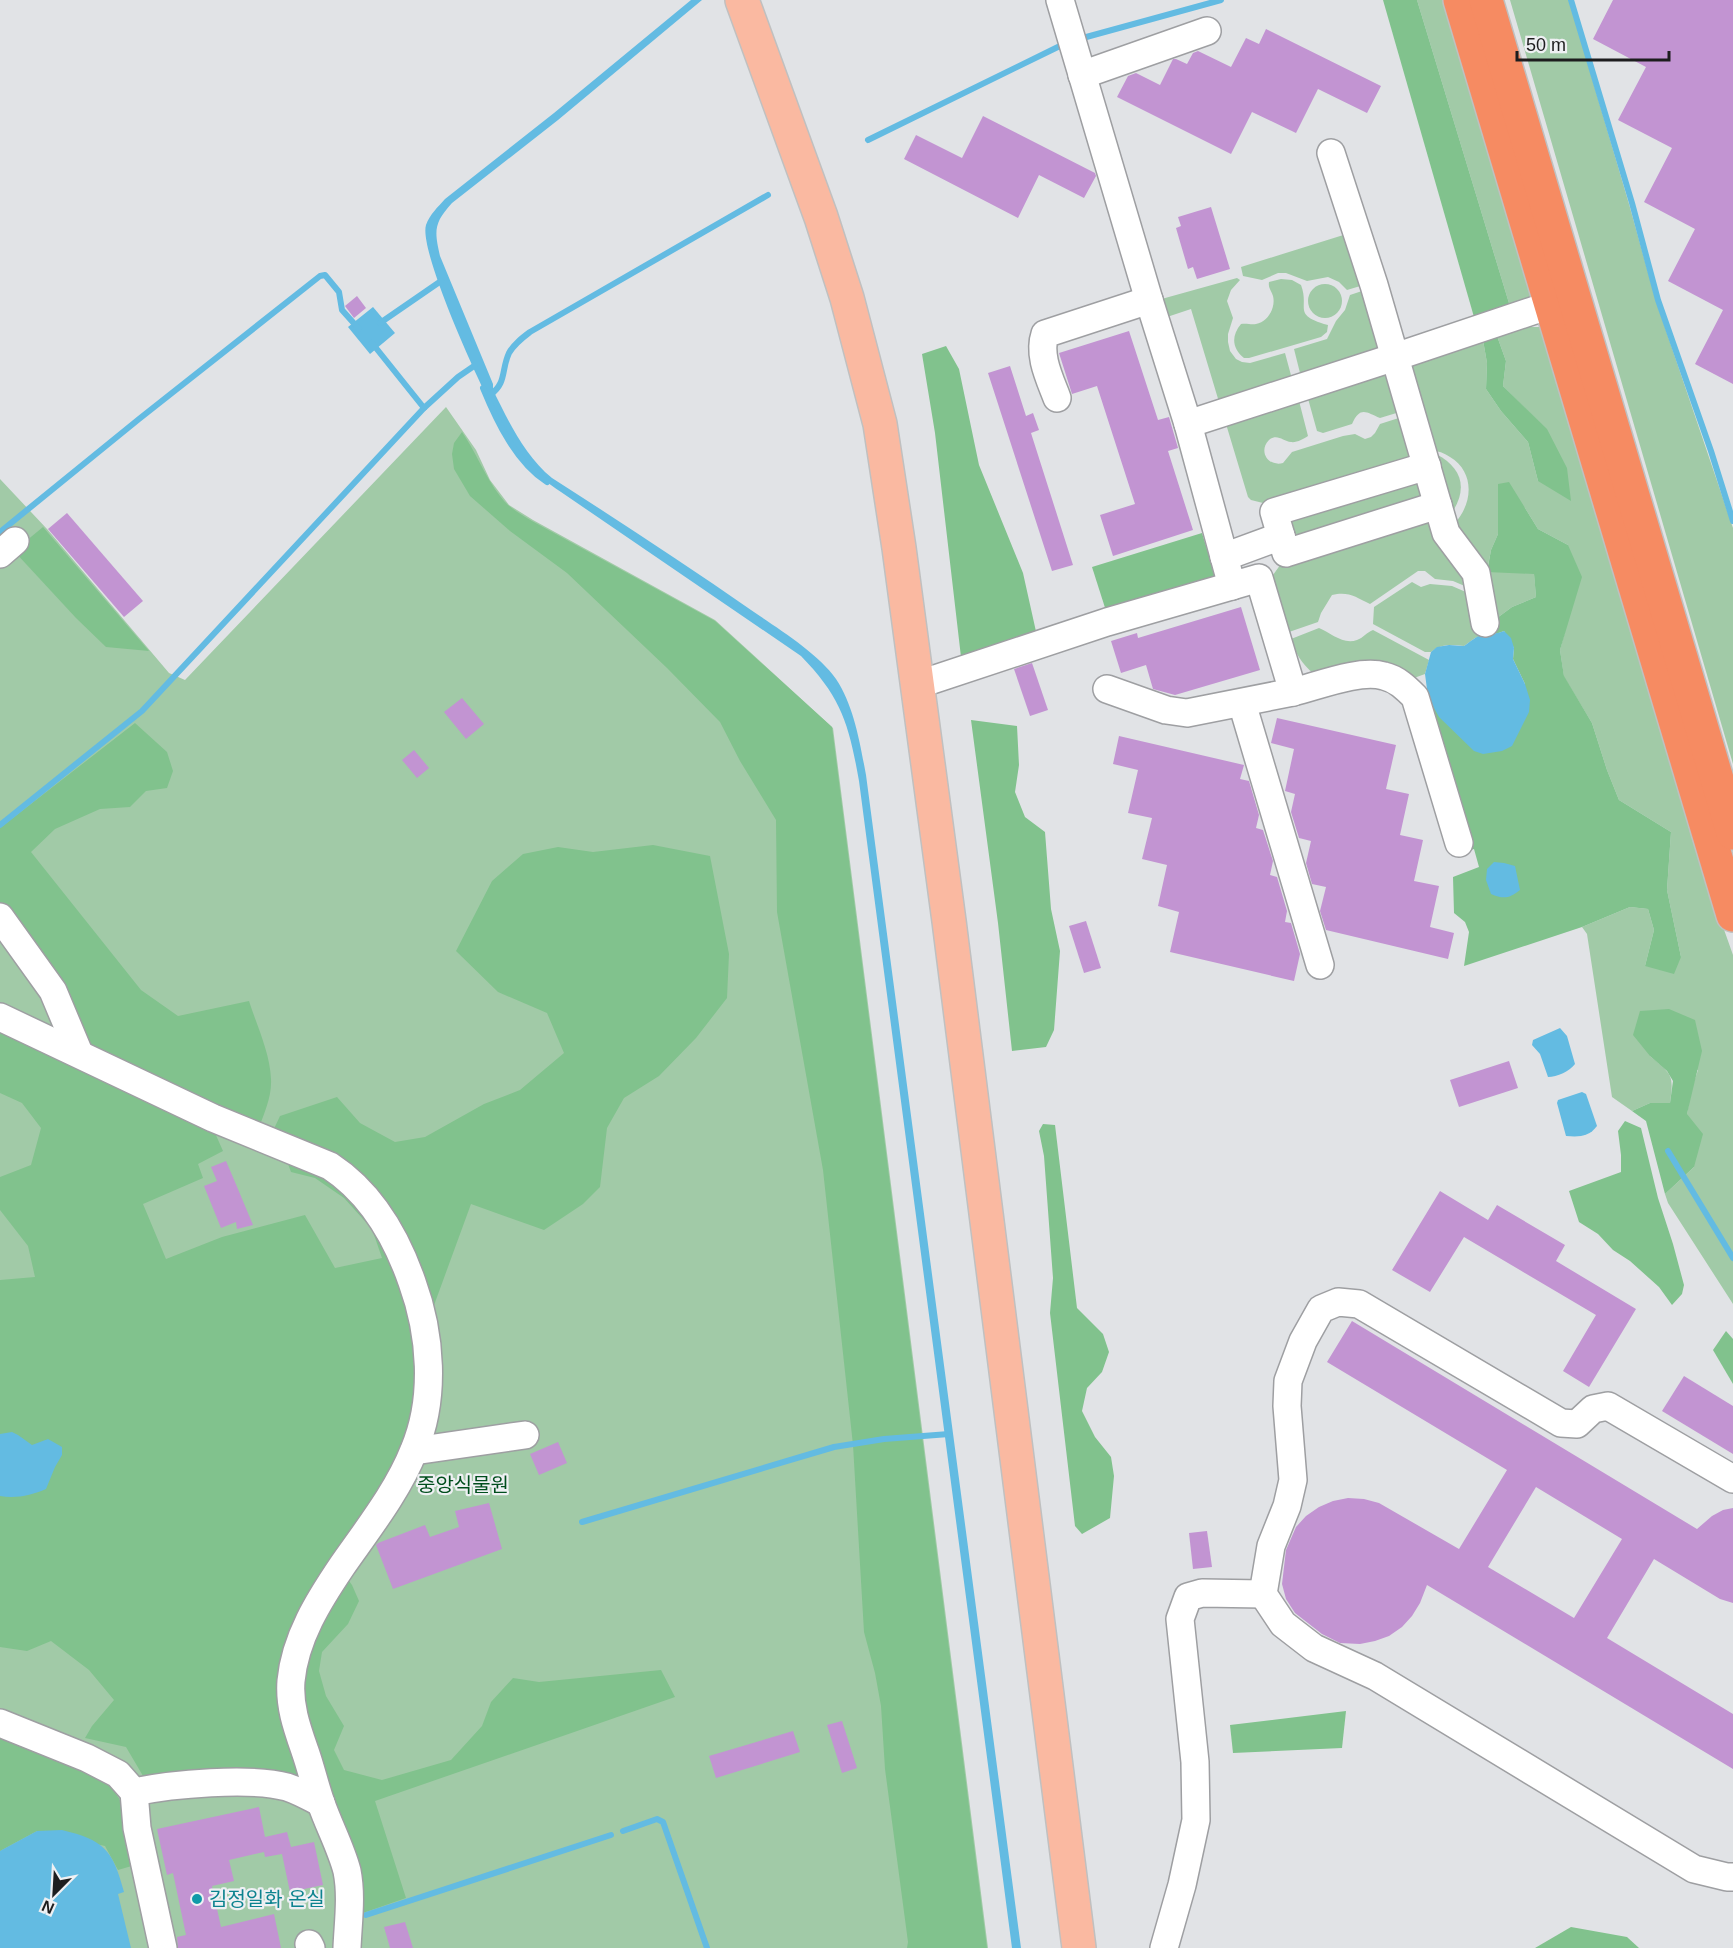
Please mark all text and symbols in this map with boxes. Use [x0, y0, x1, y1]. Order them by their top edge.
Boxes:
scale bar [1517, 24, 1668, 62]
text: 50 m [1526, 35, 1566, 55]
park label: 중앙식물원 [417, 1474, 509, 1496]
north arrow [24, 1864, 84, 1924]
place label: 김정일화 온실 [209, 1888, 325, 1910]
marker: 김정일화 온실 [190, 1892, 204, 1906]
text: N [39, 1897, 57, 1917]

